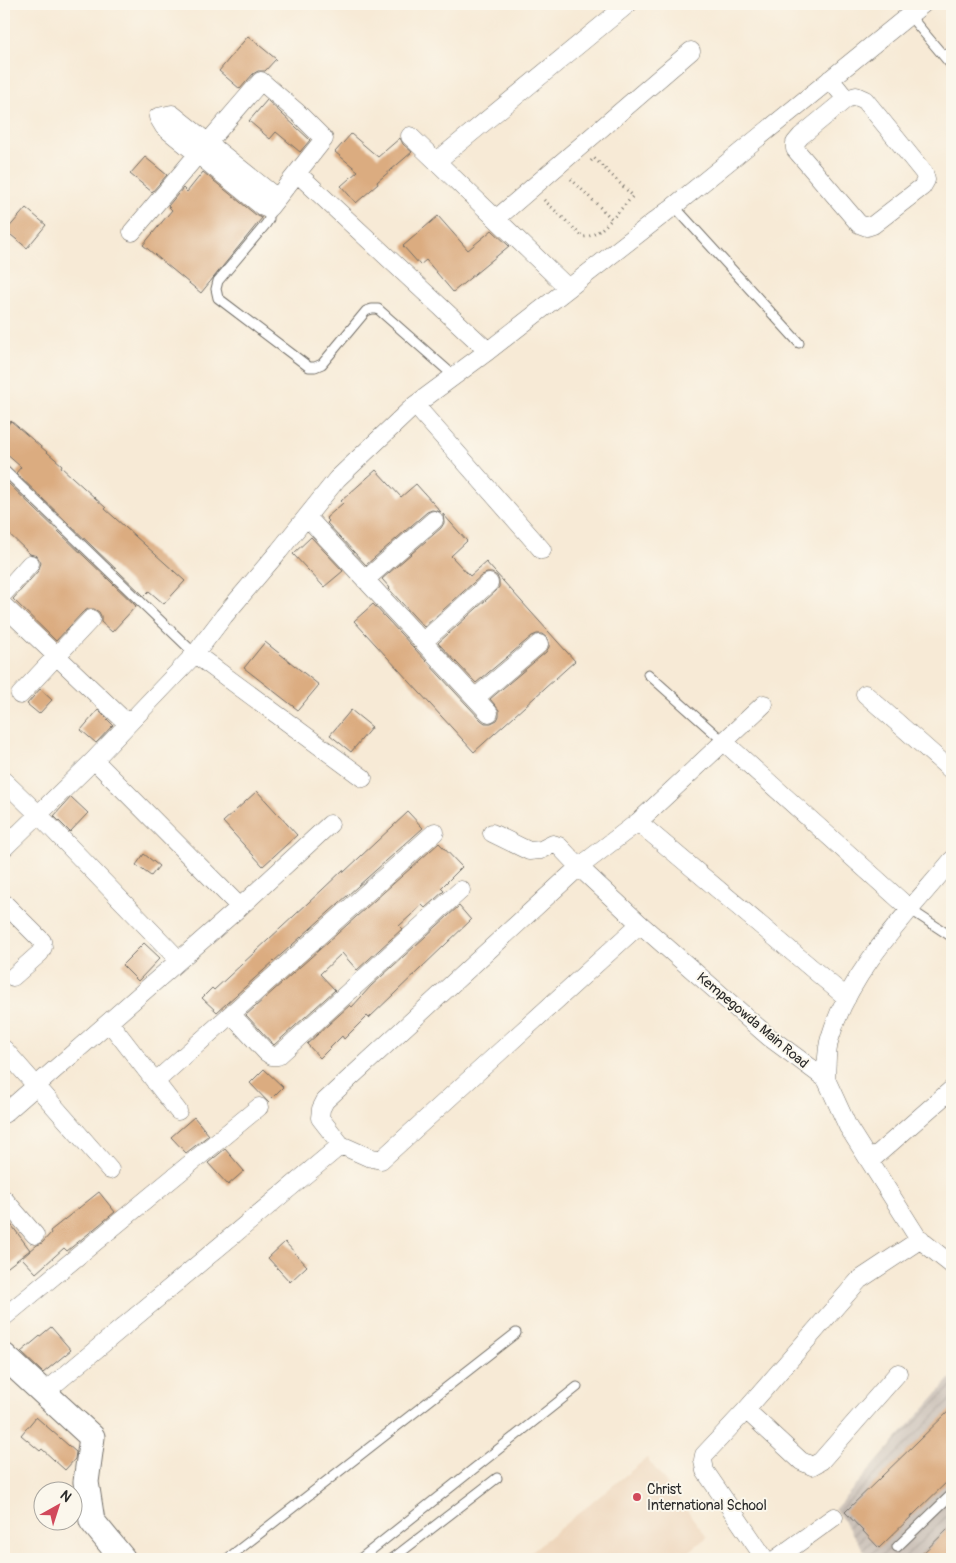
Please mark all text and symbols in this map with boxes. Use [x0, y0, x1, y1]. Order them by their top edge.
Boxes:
street label: Kempegowda Main Road [693, 969, 812, 1072]
north arrow [32, 1480, 82, 1530]
place label: Christ International School [647, 1481, 767, 1514]
text: N [57, 1487, 75, 1506]
marker: Christ International School [631, 1491, 643, 1503]

